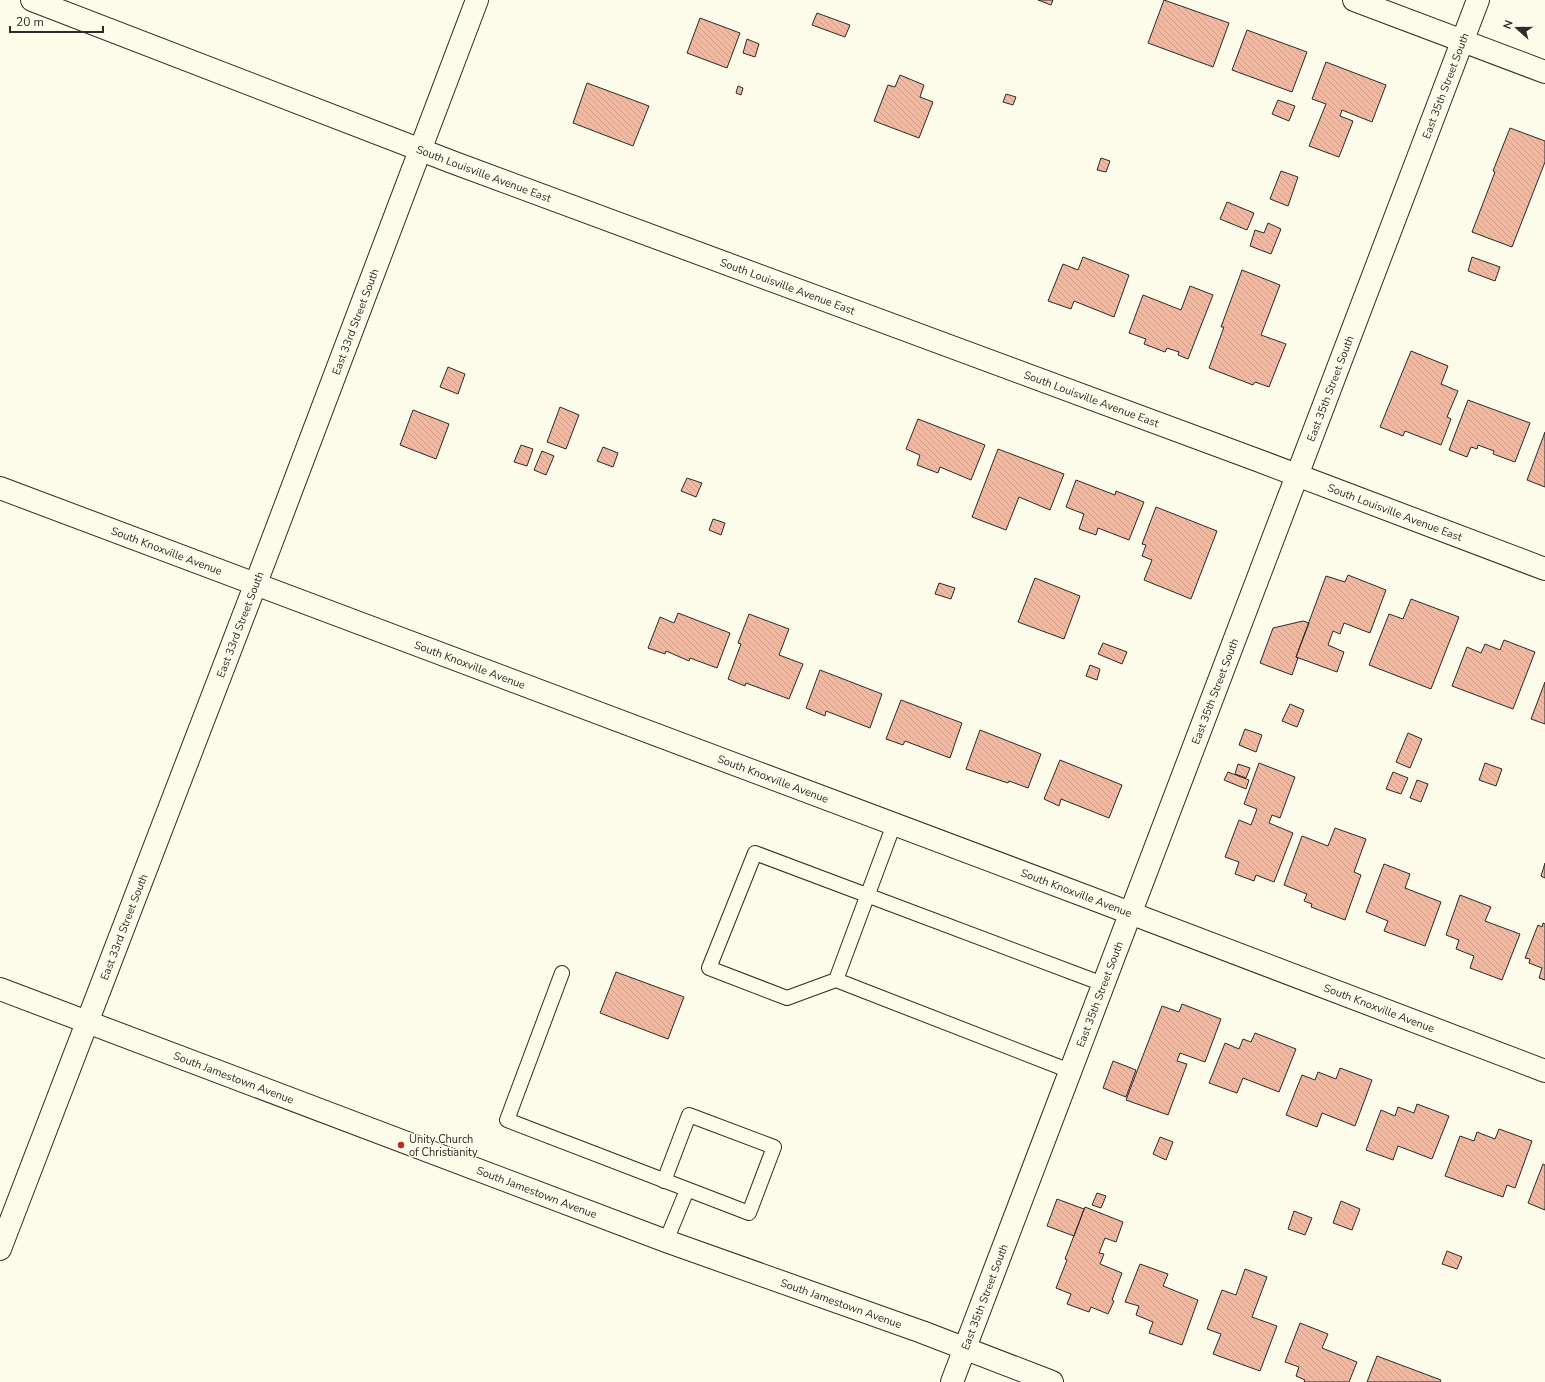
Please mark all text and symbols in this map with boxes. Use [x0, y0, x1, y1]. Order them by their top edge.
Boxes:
scale bar [10, 8, 103, 34]
north arrow [1497, 8, 1537, 48]
text: 20 m [16, 14, 44, 30]
text: N [1500, 18, 1517, 31]
street label: East 35th Street South [1418, 31, 1472, 141]
street label: South Louisville Avenue East [414, 141, 554, 206]
street label: South Louisville Avenue East [718, 254, 857, 318]
street label: East 33rd Street South [328, 266, 382, 377]
street label: East 35th Street South [1303, 333, 1357, 444]
street label: South Louisville Avenue East [1022, 367, 1161, 431]
street label: South Louisville Avenue East [1325, 480, 1465, 545]
street label: South Knoxville Avenue [109, 523, 224, 578]
street label: East 33rd Street South [213, 569, 267, 680]
street label: East 35th Street South [1188, 636, 1242, 747]
street label: South Knoxville Avenue [412, 637, 528, 692]
street label: South Knoxville Avenue [715, 751, 831, 806]
street label: South Knoxville Avenue [1019, 865, 1134, 921]
street label: East 33rd Street South [97, 872, 151, 982]
street label: East 35th Street South [1073, 939, 1127, 1049]
street label: South Knoxville Avenue [1322, 980, 1437, 1036]
street label: South Jamestown Avenue [171, 1048, 296, 1107]
place label: Unity Church of Christianity [409, 1132, 478, 1160]
marker: Unity Church of Christianity [396, 1140, 406, 1150]
street label: South Jamestown Avenue [475, 1163, 599, 1222]
street label: East 35th Street South [957, 1242, 1011, 1352]
street label: South Jamestown Avenue [779, 1275, 904, 1332]

